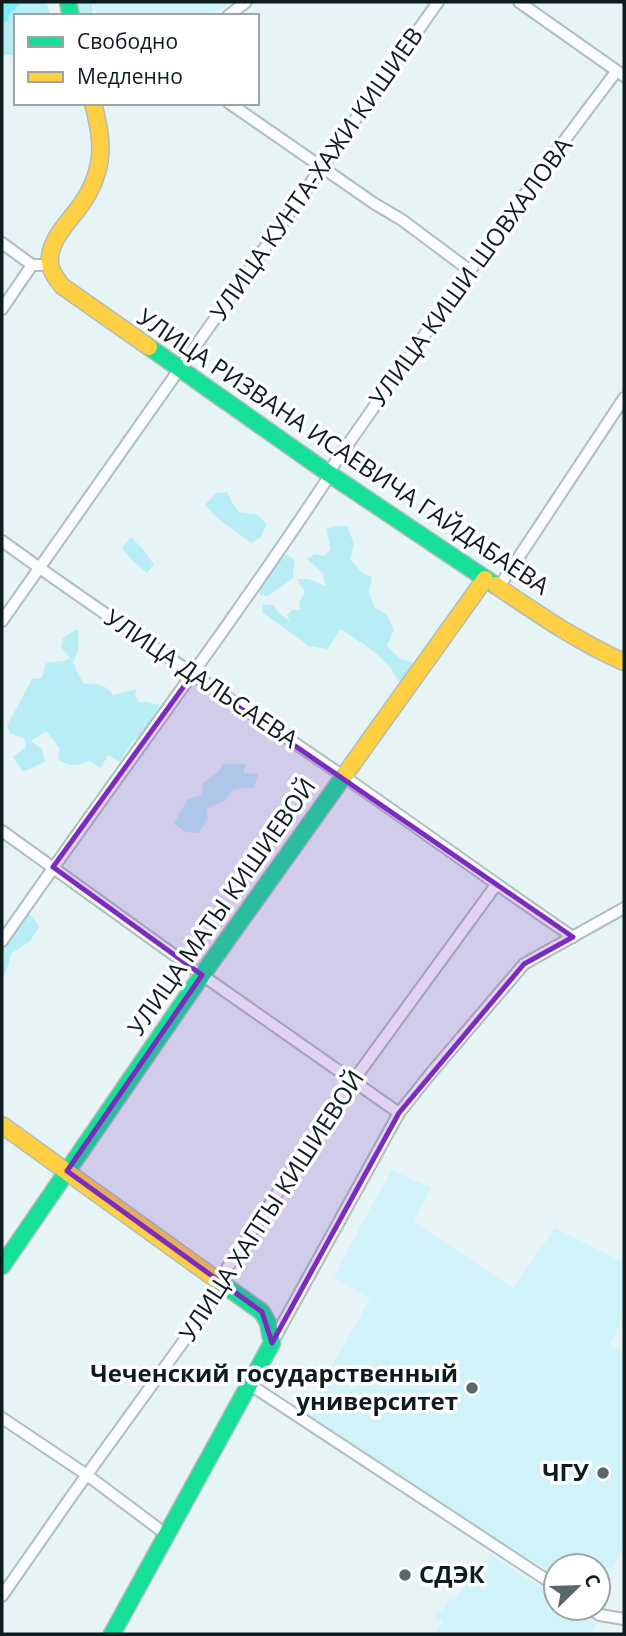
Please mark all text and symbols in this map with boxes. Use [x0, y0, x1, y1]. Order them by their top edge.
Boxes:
legend [14, 14, 259, 105]
street label: УЛИЦА КУНТА-ХАЖИ КИШИЕВ [202, 20, 430, 326]
text: Свободно [77, 27, 178, 55]
text: Медленно [77, 62, 183, 90]
street label: УЛИЦА КИШИ ШОВХАЛОВА [361, 129, 579, 412]
street label: УЛИЦА РИЗВАНА ИСАЕВИЧА ГАЙДАБАЕВА [131, 300, 557, 602]
street label: УЛИЦА ДАЛЬСАЕВА [99, 601, 306, 755]
street label: УЛИЦА МАТЫ КИШИЕВОЙ [119, 771, 322, 1041]
street label: УЛИЦА ХАПТЫ КИШИЕВОЙ [171, 1063, 371, 1347]
place label: Чеченский государственный университет [90, 1356, 458, 1417]
marker: Чеченский государственный университет [464, 1380, 480, 1396]
place label: ЧГУ [542, 1455, 589, 1488]
marker: ЧГУ [595, 1465, 611, 1481]
north arrow [542, 1552, 612, 1622]
place label: СДЭК [419, 1557, 486, 1590]
marker: СДЭК [397, 1567, 413, 1583]
text: С [578, 1570, 607, 1591]

